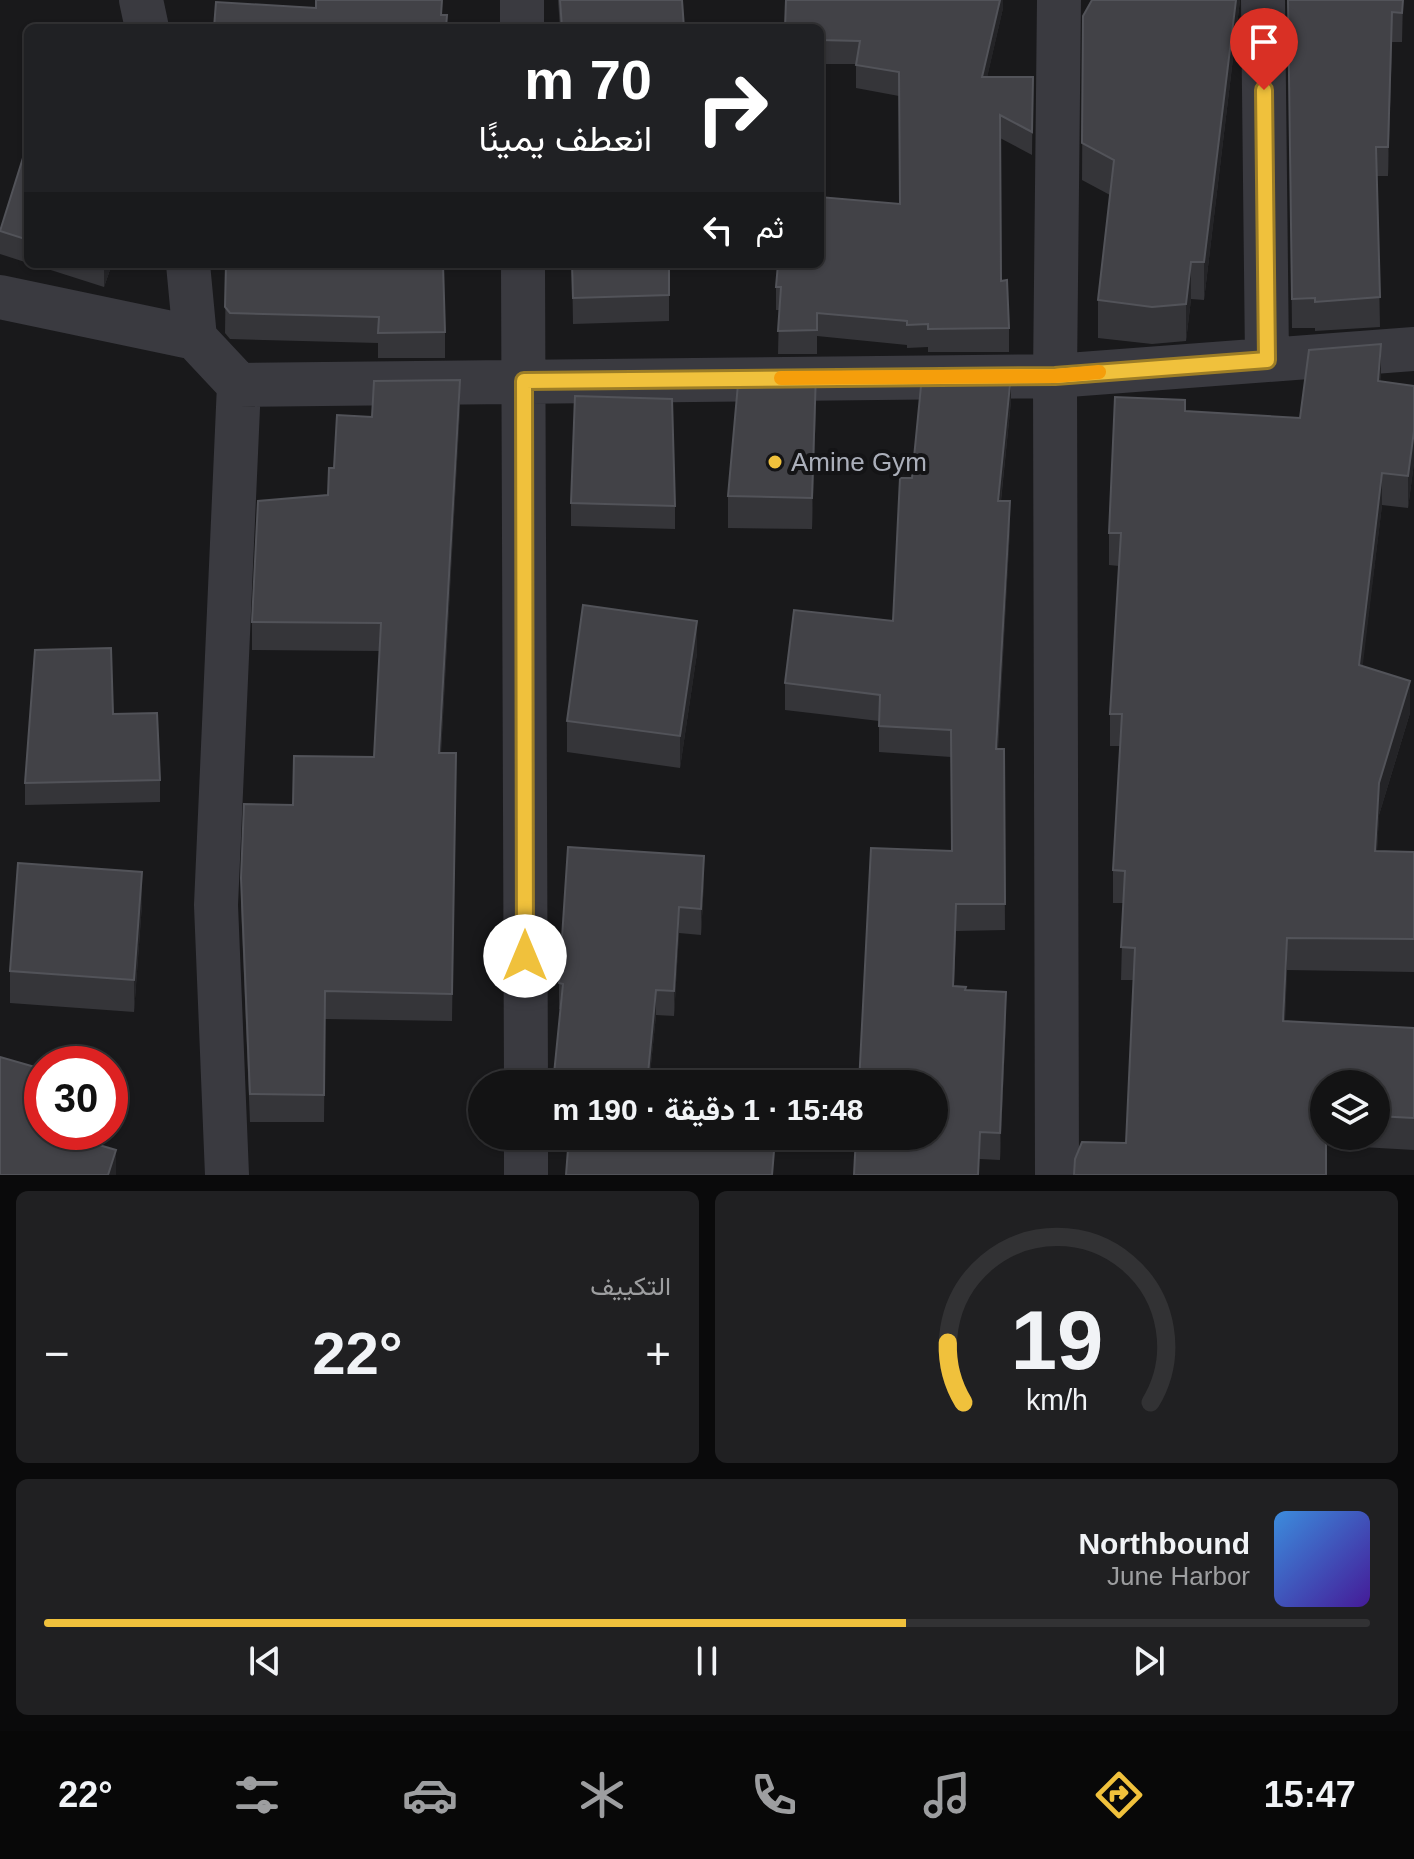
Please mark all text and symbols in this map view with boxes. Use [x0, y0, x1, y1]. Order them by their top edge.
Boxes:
pin [1230, 8, 1298, 90]
icon: arrive [1242, 20, 1286, 64]
text: 70 m [524, 48, 652, 111]
icon: right [680, 56, 784, 160]
text: انعطف يمينًا [479, 118, 652, 159]
icon: left [696, 208, 740, 252]
text: ثم [756, 211, 784, 244]
place label: Amine Gym [791, 447, 927, 477]
marker: Amine Gym [766, 453, 784, 471]
position arrow [483, 914, 567, 998]
speed limit sign: 30 [24, 1046, 128, 1150]
map controls [1310, 1070, 1390, 1150]
button: layers [1310, 1070, 1390, 1150]
text: 15:48 · 1 دقيقة · 190 m [553, 1093, 863, 1126]
text: التكييف [590, 1271, 671, 1301]
text: 19 [1010, 1294, 1103, 1387]
text: 22° [312, 1320, 403, 1387]
text: − [44, 1329, 70, 1378]
text: + [645, 1329, 671, 1378]
text: km/h [1026, 1384, 1087, 1416]
text: Northbound [1078, 1527, 1250, 1560]
text: June Harbor [1107, 1561, 1250, 1591]
icon: previous [243, 1639, 287, 1683]
icon: pause [685, 1639, 729, 1683]
icon: next [1127, 1639, 1171, 1683]
icon: filters [229, 1767, 285, 1823]
icon: car [402, 1767, 458, 1823]
icon: climate [574, 1767, 630, 1823]
icon: phone [746, 1767, 802, 1823]
icon: music [919, 1767, 975, 1823]
icon: directions [1091, 1767, 1147, 1823]
text: 22° [58, 1774, 113, 1815]
text: 15:47 [1264, 1774, 1356, 1815]

